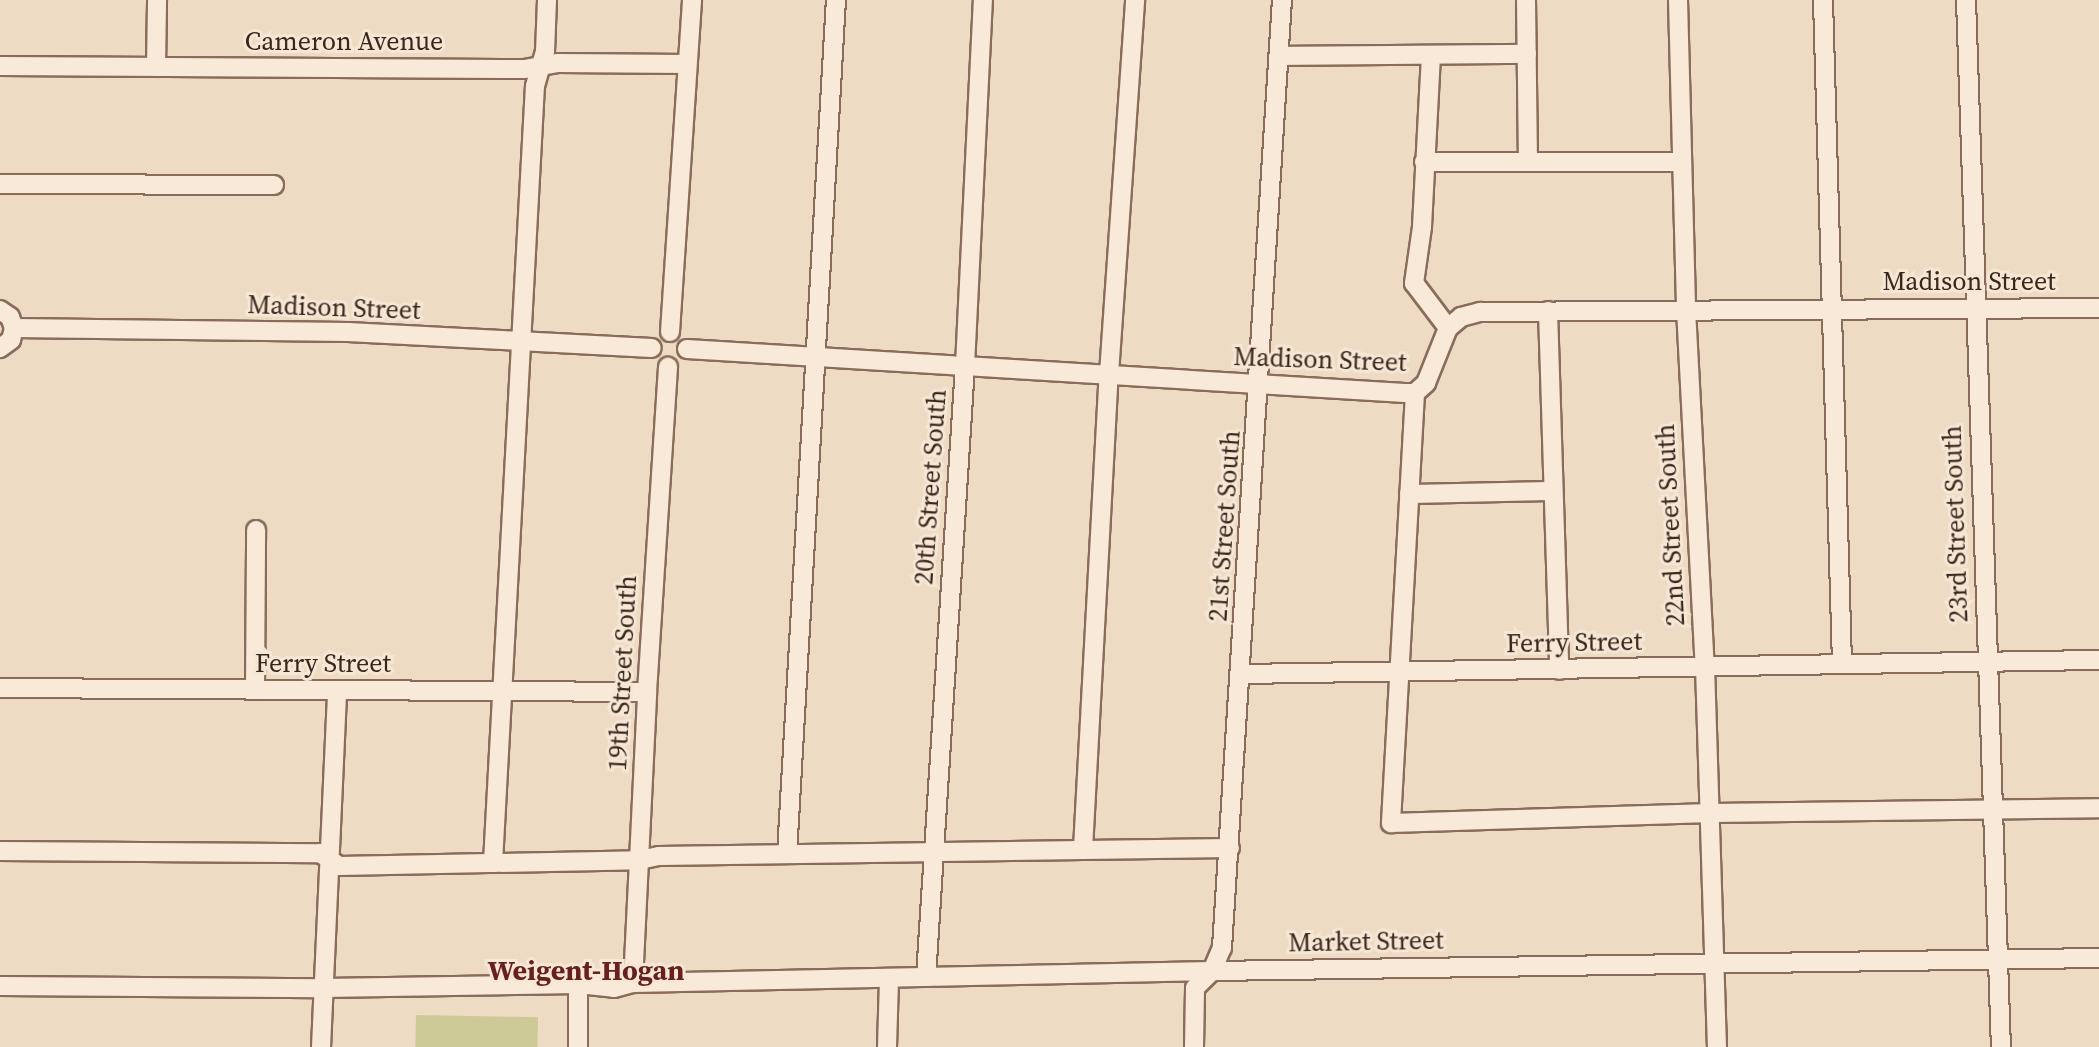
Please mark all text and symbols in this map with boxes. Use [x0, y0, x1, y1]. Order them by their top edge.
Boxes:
street label: Cameron Avenue [245, 26, 443, 58]
street label: Madison Street [1882, 266, 2056, 298]
street label: Madison Street [247, 289, 421, 327]
street label: Madison Street [1233, 341, 1407, 379]
street label: 20th Street South [909, 388, 953, 586]
street label: 22nd Street South [1650, 423, 1692, 627]
street label: 23rd Street South [1937, 425, 1975, 623]
street label: 21st Street South [1203, 429, 1247, 623]
street label: 19th Street South [602, 574, 644, 772]
street label: Ferry Street [1506, 626, 1642, 660]
street label: Ferry Street [255, 648, 391, 680]
street label: Market Street [1288, 925, 1444, 959]
district label: Weigent-Hogan [487, 953, 685, 987]

